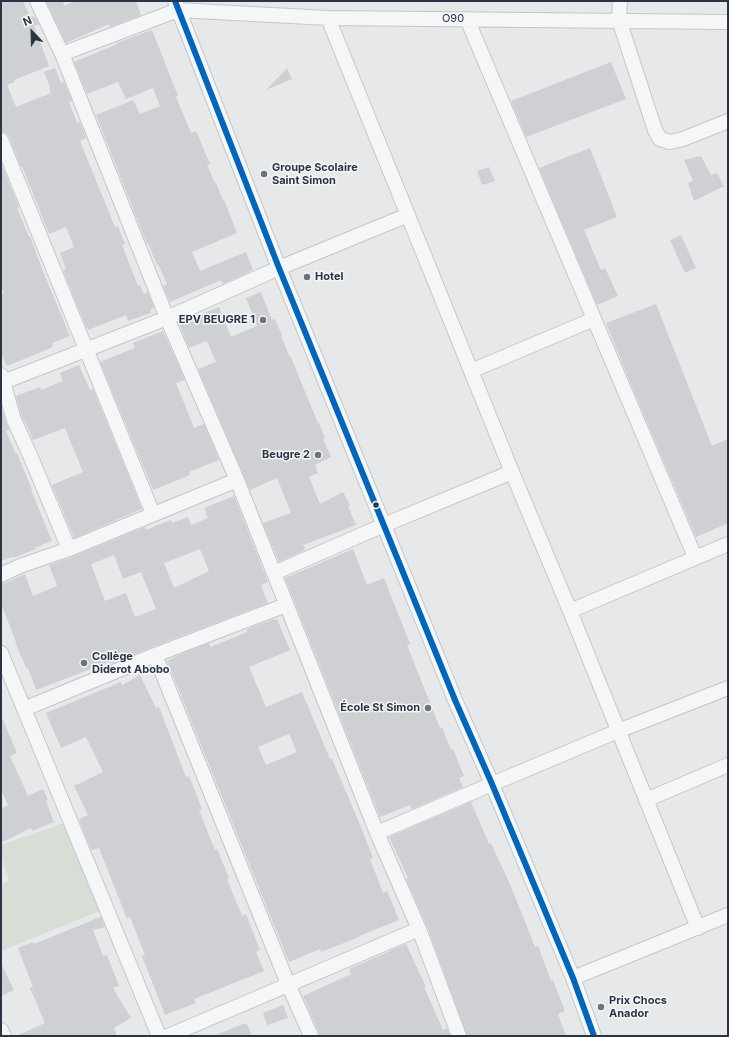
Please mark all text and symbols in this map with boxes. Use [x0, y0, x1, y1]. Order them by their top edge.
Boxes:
north arrow [12, 12, 52, 52]
street label: O90 [442, 12, 464, 26]
text: N [21, 13, 34, 29]
place label: Groupe Scolaire Saint Simon [272, 161, 358, 187]
marker: Groupe Scolaire Saint Simon [259, 169, 269, 179]
place label: Hotel [315, 270, 343, 284]
marker: Hotel [302, 272, 312, 282]
place label: EPV BEUGRE 1 [179, 313, 255, 327]
marker: EPV BEUGRE 1 [258, 315, 268, 325]
place label: Beugre 2 [262, 448, 310, 462]
marker: Beugre 2 [313, 450, 323, 460]
unlabelled marker [371, 500, 381, 510]
place label: Collège Diderot Abobo [92, 650, 170, 676]
marker: Collège Diderot Abobo [79, 658, 89, 668]
place label: École St Simon [340, 701, 420, 715]
marker: École St Simon [423, 703, 433, 713]
place label: Prix Chocs Anador [609, 994, 667, 1020]
marker: Prix Chocs Anador [596, 1002, 606, 1012]

